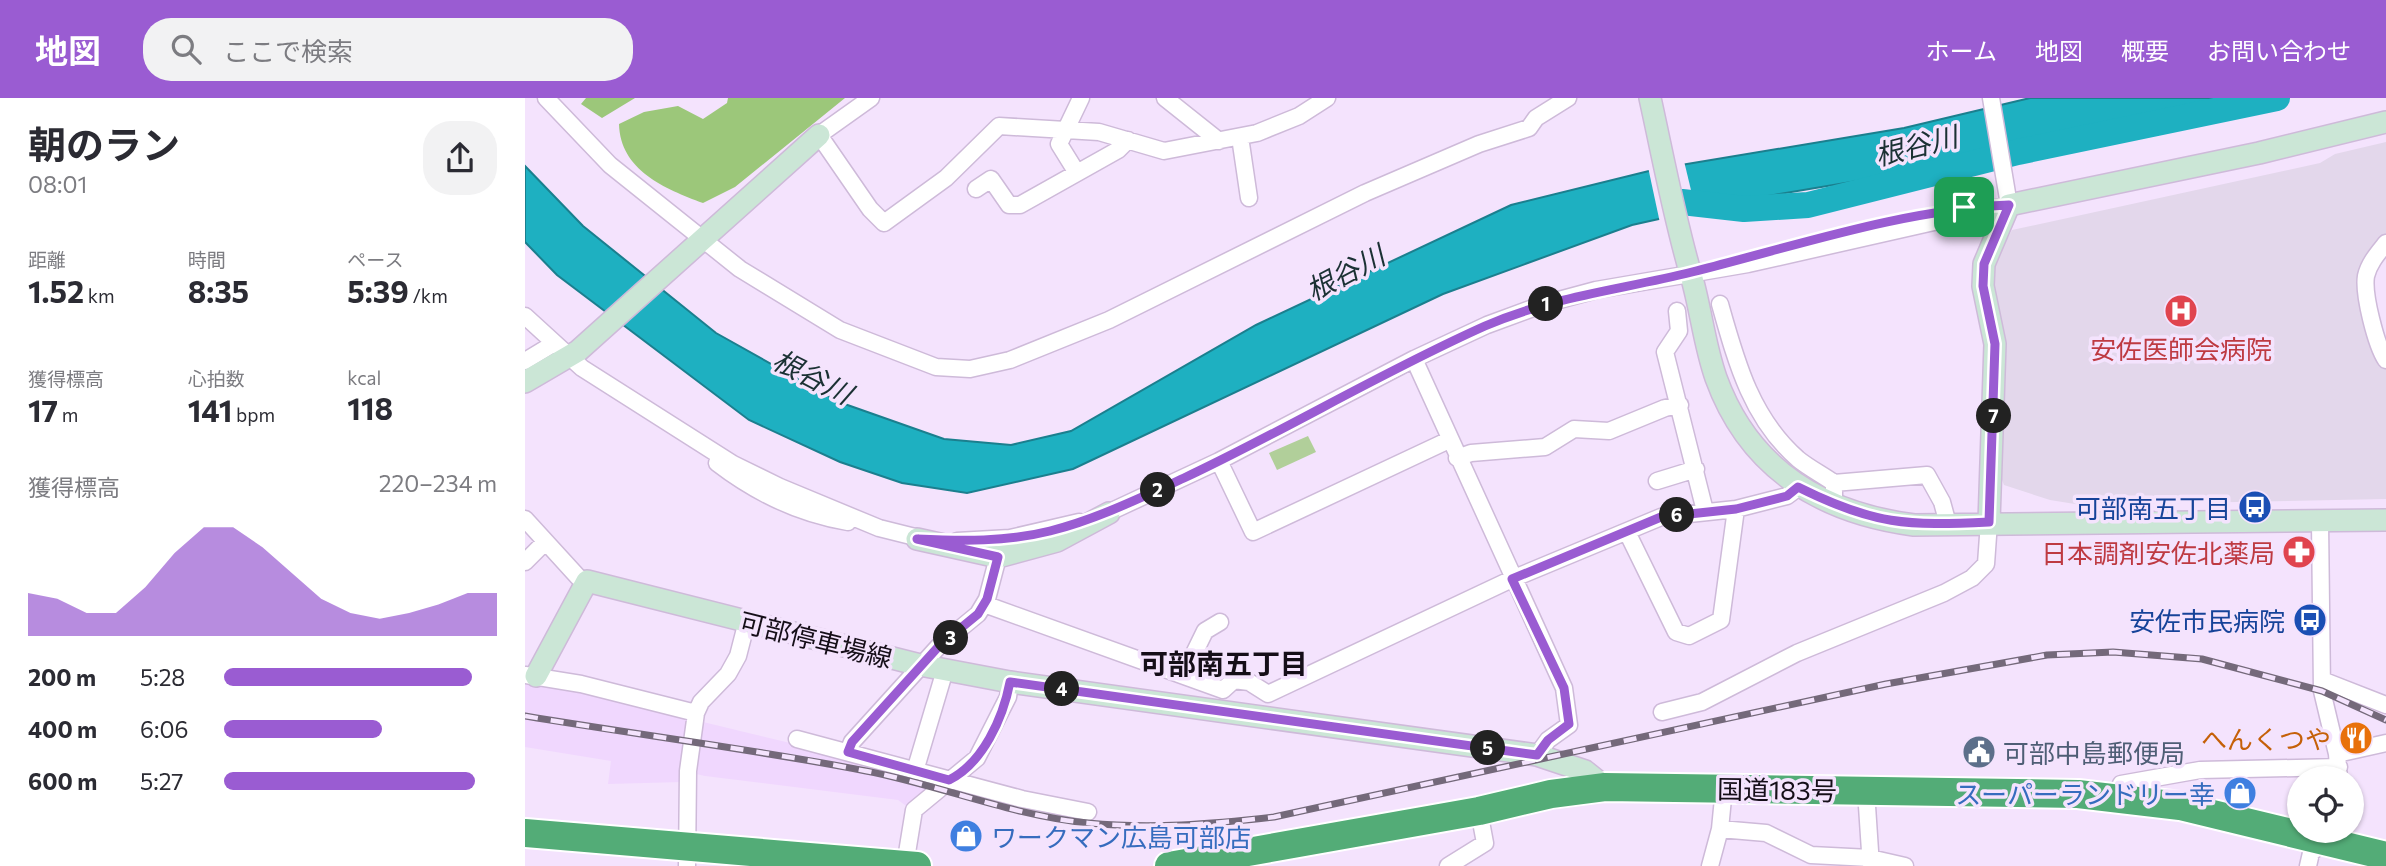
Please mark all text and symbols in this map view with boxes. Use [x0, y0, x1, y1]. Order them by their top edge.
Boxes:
search box [143, 18, 633, 81]
text: 地図 [35, 29, 101, 70]
icon: search [167, 30, 205, 68]
text: ここで検索 [223, 35, 353, 66]
text: ホーム [1926, 36, 1997, 65]
text: 地図 [2035, 36, 2083, 65]
text: 概要 [2121, 36, 2169, 65]
text: お問い合わせ [2207, 36, 2351, 65]
water label: 根谷川 [1871, 118, 1964, 172]
text: 朝のラン [28, 120, 180, 167]
button: share [423, 121, 497, 195]
text: 08:01 [28, 170, 87, 198]
pin [1934, 177, 1994, 237]
icon: arrive [1945, 188, 1983, 226]
water label: 根谷川 [1300, 236, 1393, 307]
text: 距離 [28, 248, 66, 271]
text: 時間 [188, 248, 226, 271]
text: ペース [347, 248, 403, 271]
text: 1.52 [28, 272, 84, 309]
text: 8:35 [188, 272, 249, 309]
text: 5:39 [347, 272, 409, 309]
text: km [84, 284, 115, 307]
text: /km [409, 284, 448, 307]
pin: 1 [1529, 286, 1563, 322]
text: 1 [1541, 292, 1550, 315]
hospital icon: 安佐医師会病院 [2162, 292, 2200, 330]
place label: 安佐医師会病院 [2090, 333, 2272, 364]
water label: 根谷川 [768, 342, 861, 412]
text: kcal [347, 366, 381, 389]
text: 獲得標高 [28, 367, 104, 390]
text: 心拍数 [188, 367, 245, 390]
text: 118 [347, 389, 393, 426]
text: 17 [28, 391, 58, 428]
text: 141 [188, 391, 232, 428]
pin: 7 [1977, 398, 2011, 434]
text: m [58, 403, 78, 426]
text: bpm [232, 403, 275, 426]
text: 7 [1988, 404, 1999, 427]
text: 220–234 m [379, 469, 497, 497]
pin: 2 [1141, 472, 1175, 508]
text: 獲得標高 [28, 473, 120, 501]
text: 2 [1152, 478, 1163, 501]
bus stop icon: 可部南五丁目 [2236, 488, 2274, 526]
place label: 可部南五丁目 [2075, 492, 2231, 523]
pin: 6 [1659, 498, 1695, 532]
text: 6 [1671, 503, 1682, 526]
pharmacy icon: 日本調剤安佐北薬局 [2280, 533, 2318, 571]
place label: 日本調剤安佐北薬局 [2041, 537, 2275, 568]
bus stop icon: 安佐市民病院 [2291, 601, 2329, 639]
street label: 可部停車場線 [737, 605, 895, 673]
place label: 安佐市民病院 [2129, 605, 2285, 636]
pin: 3 [933, 620, 969, 656]
text: 3 [945, 626, 956, 649]
district label: 可部南五丁目 [1140, 646, 1308, 680]
text: 200 m [28, 663, 96, 691]
text: 5:28 [140, 663, 185, 691]
pin: 4 [1045, 672, 1079, 706]
text: 4 [1056, 677, 1067, 700]
text: 400 m [28, 715, 97, 743]
text: 6:06 [140, 715, 188, 743]
restaurant icon: へんくつや [2337, 719, 2375, 757]
place label: へんくつや [2201, 723, 2331, 754]
pin: 5 [1471, 730, 1506, 766]
public building icon: 可部中島郵便局 [1960, 733, 1998, 771]
text: 5 [1482, 736, 1493, 759]
place label: 可部中島郵便局 [2003, 737, 2185, 768]
map controls [2287, 766, 2364, 843]
button: locate [2287, 766, 2364, 843]
text: 600 m [28, 767, 97, 795]
text: 5:27 [140, 767, 183, 795]
street label: 国道183号 [1717, 772, 1837, 806]
shop icon: スーパーランドリー幸 [2221, 774, 2259, 812]
place label: スーパーランドリー幸 [1955, 778, 2215, 809]
shop icon: ワークマン広島可部店 [947, 817, 985, 855]
place label: ワークマン広島可部店 [991, 821, 1251, 852]

